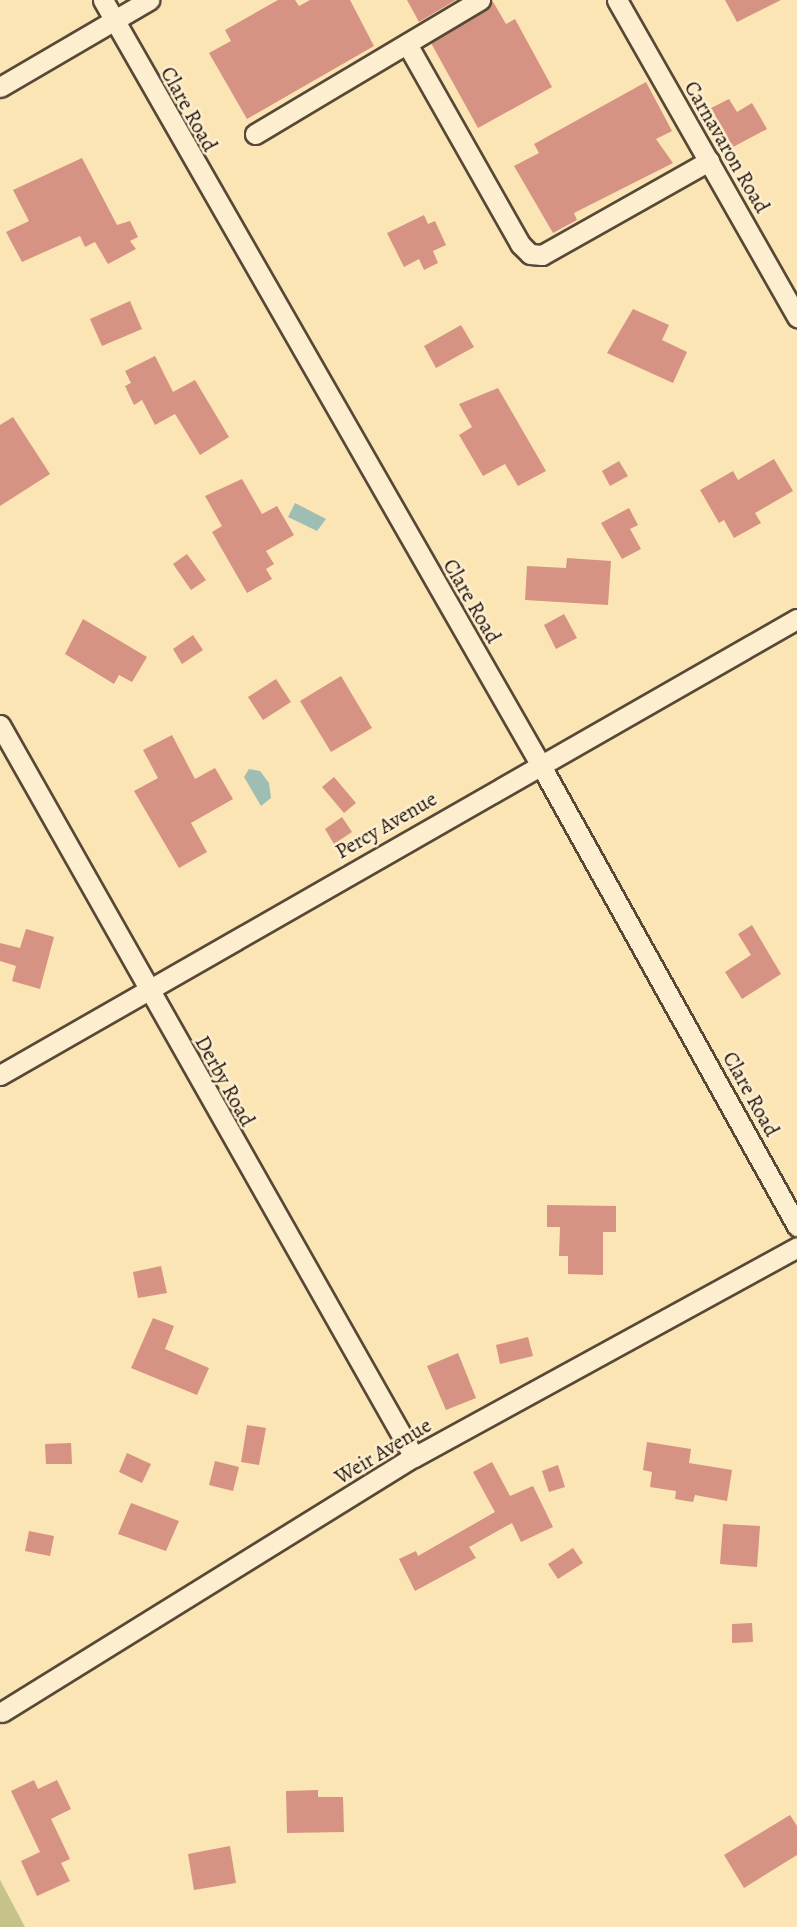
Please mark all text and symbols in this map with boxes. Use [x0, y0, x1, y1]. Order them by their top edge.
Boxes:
street label: Clare Road [155, 62, 223, 156]
street label: Carnavaron Road [679, 76, 775, 218]
street label: Clare Road [438, 554, 506, 648]
street label: Percy Avenue [331, 786, 441, 864]
street label: Derby Road [190, 1031, 260, 1131]
street label: Clare Road [717, 1047, 785, 1141]
street label: Weir Avenue [330, 1412, 436, 1490]

